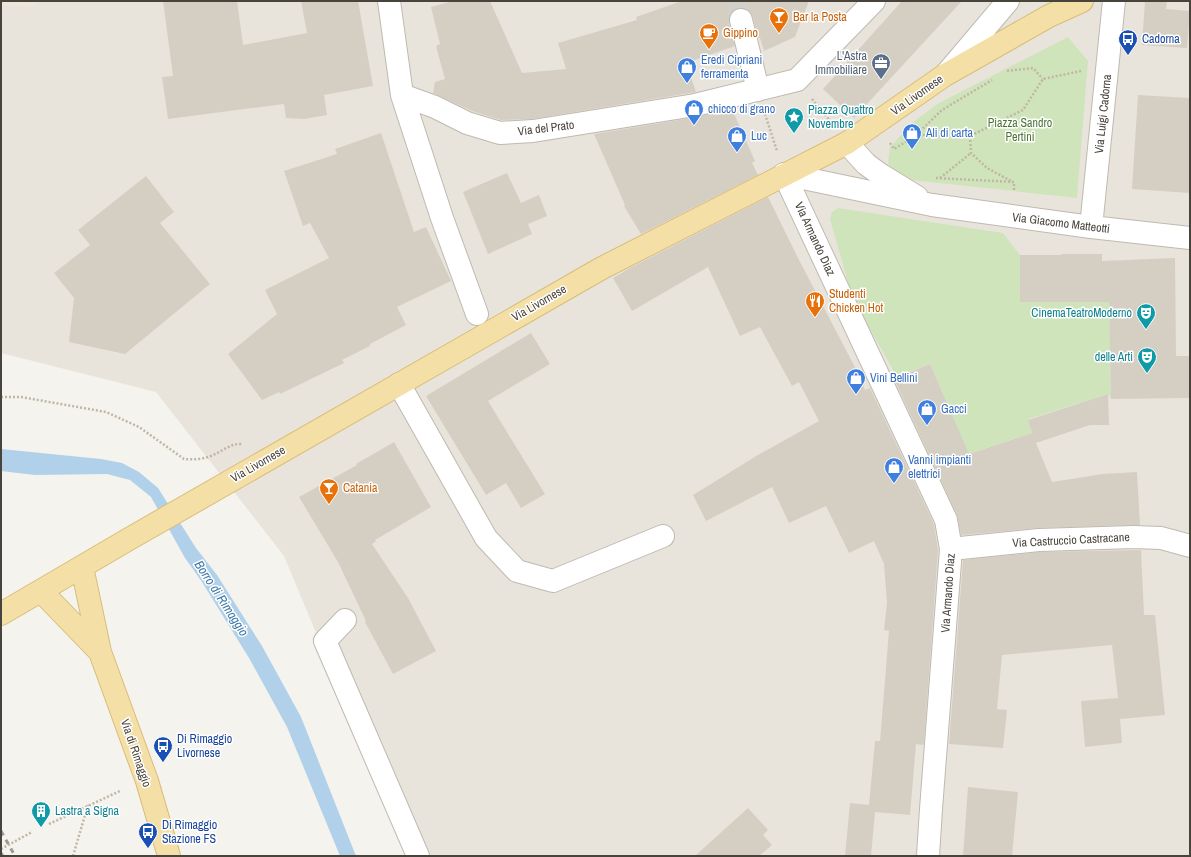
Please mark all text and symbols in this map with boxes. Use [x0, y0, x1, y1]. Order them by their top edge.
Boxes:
bar icon: Bar la Posta [768, 6, 790, 34]
place label: Bar la Posta [793, 9, 847, 25]
cafe icon: Gippino [698, 22, 720, 50]
place label: Gippino [723, 25, 758, 41]
bus stop icon: Cadorna [1117, 28, 1139, 56]
place label: Cadorna [1142, 31, 1180, 47]
place label: L'Astra Immobiliare [815, 48, 868, 78]
place label: Eredi Cipriani ferramenta [701, 52, 762, 82]
office icon: L'Astra Immobiliare [870, 52, 892, 80]
shop icon: Eredi Cipriani ferramenta [676, 56, 698, 84]
street label: Via Livornese [888, 71, 946, 119]
street label: Via Luigi Cadorna [1091, 73, 1115, 154]
shop icon: chicco di grano [683, 98, 705, 126]
place label: chicco di grano [708, 101, 775, 117]
place label: Piazza Quattro Novembre [808, 102, 874, 132]
place icon: Piazza Quattro Novembre [783, 106, 805, 134]
park label: Piazza Sandro Pertini [988, 115, 1052, 145]
street label: Via del Prato [517, 117, 575, 139]
shop icon: Ali di carta [901, 122, 923, 150]
shop icon: Luc [726, 125, 748, 153]
place label: Ali di carta [925, 125, 974, 141]
place label: Luc [751, 128, 767, 144]
street label: Via Armando Diaz [791, 200, 839, 279]
street label: Via Giacomo Matteotti [1011, 209, 1111, 237]
street label: Via Livornese [509, 281, 569, 325]
place label: Studenti Chicken Hot [829, 286, 883, 316]
restaurant icon: Studenti Chicken Hot [804, 290, 826, 318]
theatre icon: CinemaTeatroModerno [1135, 302, 1157, 330]
place label: CinemaTeatroModerno [1031, 305, 1132, 321]
theatre icon: delle Arti [1136, 346, 1158, 374]
place label: delle Arti [1095, 349, 1133, 365]
shop icon: Vini Bellini [845, 367, 867, 395]
place label: Vini Bellini [870, 370, 917, 386]
shop icon: Gacci [916, 398, 938, 426]
place label: Gacci [941, 401, 967, 417]
street label: Via Livornese [228, 442, 288, 486]
place label: Vanni impianti elettrici [908, 452, 971, 482]
shop icon: Vanni impianti elettrici [883, 456, 905, 484]
bar icon: Catania [318, 477, 340, 505]
place label: Catania [343, 480, 378, 496]
street label: Via Castruccio Castracane [1012, 529, 1130, 551]
street label: Via Armando Diaz [937, 553, 959, 633]
water label: Borro di Rimaggio [191, 557, 252, 639]
street label: Via di Rimaggio [117, 717, 155, 789]
place label: Di Rimaggio Livornese [177, 731, 232, 761]
bus stop icon: Di Rimaggio Livornese [152, 735, 174, 763]
building icon: Lastra a Signa [30, 800, 52, 828]
place label: Lastra a Signa [55, 803, 120, 819]
place label: Di Rimaggio Stazione FS [162, 817, 217, 847]
bus stop icon: Di Rimaggio Stazione FS [137, 821, 159, 849]

